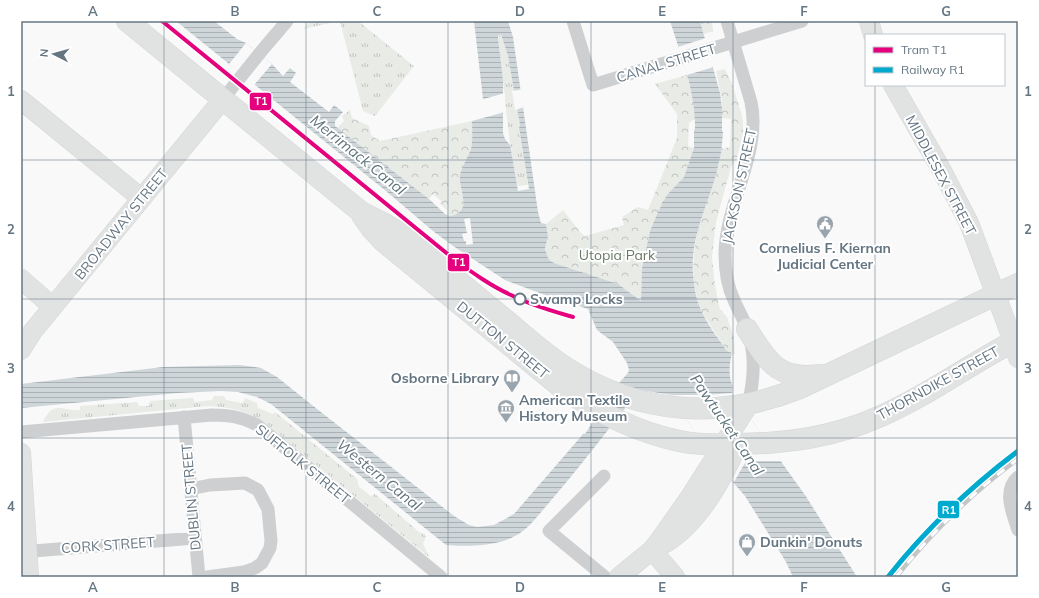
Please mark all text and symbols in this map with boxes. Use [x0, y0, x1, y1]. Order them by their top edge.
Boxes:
text: A [88, 3, 98, 19]
text: B [231, 3, 240, 19]
text: C [373, 3, 382, 19]
text: D [515, 3, 525, 19]
text: E [658, 3, 666, 19]
text: F [800, 3, 808, 19]
text: G [941, 3, 951, 19]
north arrow [34, 34, 74, 74]
legend [865, 34, 1005, 86]
street label: CANAL STREET [614, 39, 718, 87]
text: Tram T1 [901, 42, 947, 57]
text: N [37, 48, 51, 58]
text: Railway R1 [901, 62, 965, 77]
text: 1 [7, 83, 15, 99]
text: 1 [1024, 83, 1032, 99]
line badge: T1 [249, 92, 272, 111]
text: T1 [254, 94, 268, 108]
water label: Merrimack Canal [307, 110, 410, 199]
street label: MIDDLESEX STREET [902, 112, 980, 239]
street label: JACKSON STREET [718, 126, 760, 246]
street label: BROADWAY STREET [71, 164, 172, 283]
public building icon: Cornelius F. Kiernan Judicial Center [815, 214, 835, 239]
text: 2 [7, 221, 15, 237]
text: 2 [1024, 221, 1032, 237]
place label: Cornelius F. Kiernan Judicial Center [759, 239, 891, 273]
park label: Utopia Park [579, 246, 656, 264]
line badge: T1 [447, 253, 470, 272]
text: T1 [452, 255, 466, 269]
place label: Swamp Locks [530, 290, 623, 308]
marker: Swamp Locks [513, 292, 527, 306]
street label: DUTTON STREET [453, 297, 553, 383]
street label: THORNDIKE STREET [874, 342, 1002, 424]
text: 3 [7, 360, 15, 376]
text: 3 [1024, 360, 1032, 376]
library icon: Osborne Library [502, 368, 522, 393]
place label: Osborne Library [391, 369, 499, 387]
water label: Pawtucket Canal [687, 370, 769, 479]
place label: American Textile History Museum [519, 391, 630, 425]
museum icon: American Textile History Museum [496, 398, 516, 423]
street label: SUFFOLK STREET [252, 420, 354, 508]
water label: Western Canal [333, 435, 426, 515]
street label: DUBLIN STREET [177, 442, 205, 551]
text: 4 [7, 498, 15, 514]
text: 4 [1024, 498, 1032, 514]
line badge: R1 [937, 500, 960, 519]
text: R1 [942, 503, 957, 517]
shop icon: Dunkin' Donuts [737, 532, 757, 557]
street label: CORK STREET [61, 533, 156, 557]
place label: Dunkin' Donuts [760, 533, 863, 551]
text: A [88, 579, 98, 595]
text: B [231, 579, 240, 595]
text: C [373, 579, 382, 595]
text: D [515, 579, 525, 595]
text: E [658, 579, 666, 595]
text: F [800, 579, 808, 595]
text: G [941, 579, 951, 595]

